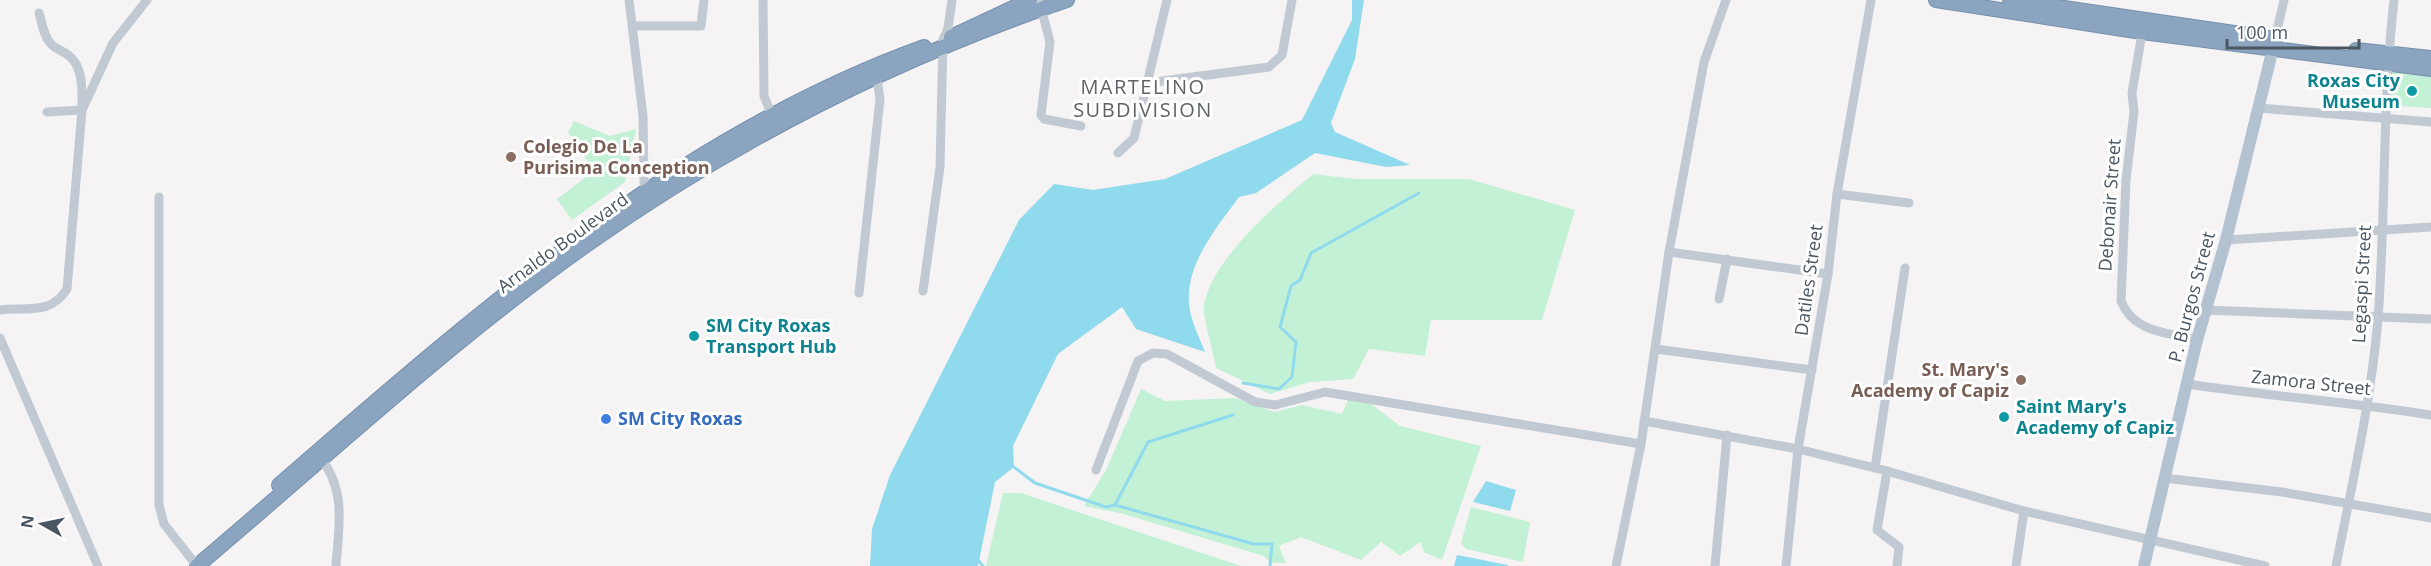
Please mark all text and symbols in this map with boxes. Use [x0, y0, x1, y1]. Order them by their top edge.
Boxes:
scale bar [2227, 12, 2359, 50]
text: 100 m [2236, 20, 2288, 44]
place label: Roxas City Museum [2307, 68, 2401, 113]
district label: MARTELINO SUBDIVISION [1073, 73, 1213, 123]
marker: Roxas City Museum [2405, 84, 2419, 98]
place label: Colegio De La Purisima Conception [523, 134, 709, 179]
street label: Debonair Street [2092, 138, 2126, 272]
marker: Colegio De La Purisima Conception [504, 150, 518, 164]
street label: Arnaldo Boulevard [492, 187, 633, 298]
street label: Datiles Street [1788, 223, 1828, 337]
street label: Legaspi Street [2346, 224, 2376, 344]
street label: P. Burgos Street [2162, 229, 2220, 365]
place label: SM City Roxas Transport Hub [706, 313, 836, 358]
marker: SM City Roxas Transport Hub [687, 329, 701, 343]
place label: St. Mary's Academy of Capiz [1851, 357, 2009, 402]
street label: Zamora Street [2250, 364, 2372, 400]
marker: St. Mary's Academy of Capiz [2014, 373, 2028, 387]
place label: Saint Mary's Academy of Capiz [2016, 394, 2174, 439]
place label: SM City Roxas [618, 406, 743, 430]
marker: Saint Mary's Academy of Capiz [1997, 410, 2011, 424]
marker: SM City Roxas [599, 412, 613, 426]
north arrow [12, 494, 72, 554]
text: N [15, 514, 39, 530]

